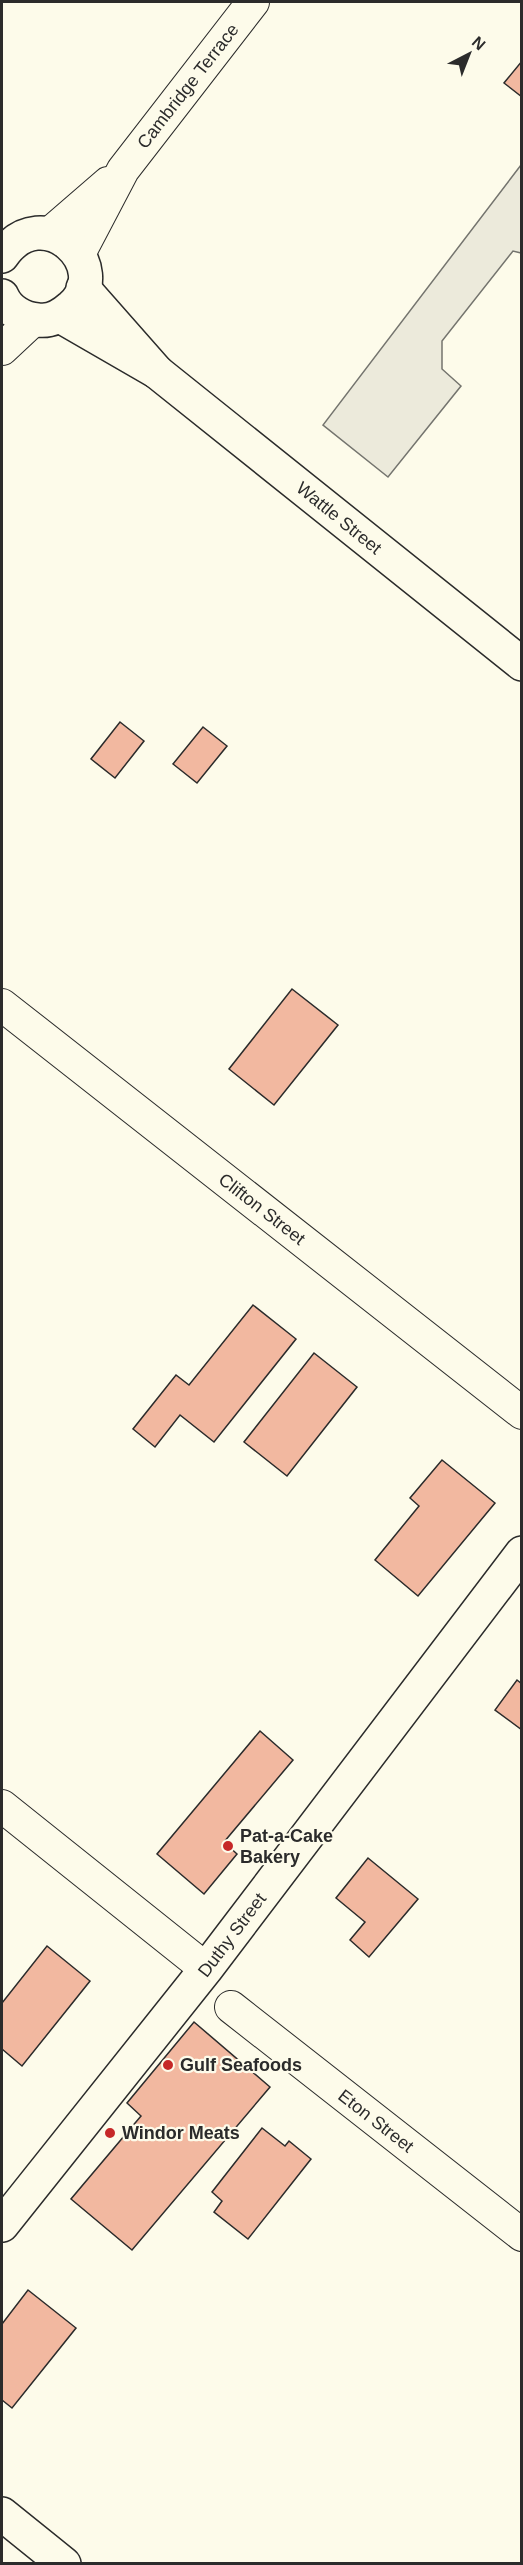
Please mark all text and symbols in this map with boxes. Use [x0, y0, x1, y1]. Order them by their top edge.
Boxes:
street label: Cambridge Terrace [133, 20, 243, 152]
north arrow [439, 24, 499, 84]
text: N [469, 33, 489, 53]
street label: Wattle Street [293, 478, 385, 558]
street label: Clifton Street [215, 1169, 309, 1249]
place label: Pat-a-Cake Bakery [240, 1826, 333, 1867]
marker: Pat-a-Cake Bakery [221, 1839, 235, 1853]
street label: Duthy Street [194, 1889, 270, 1981]
place label: Gulf Seafoods [180, 2055, 302, 2075]
marker: Gulf Seafoods [161, 2058, 175, 2072]
street label: Eton Street [334, 2085, 418, 2157]
place label: Windor Meats [122, 2123, 240, 2143]
marker: Windor Meats [103, 2126, 117, 2140]

